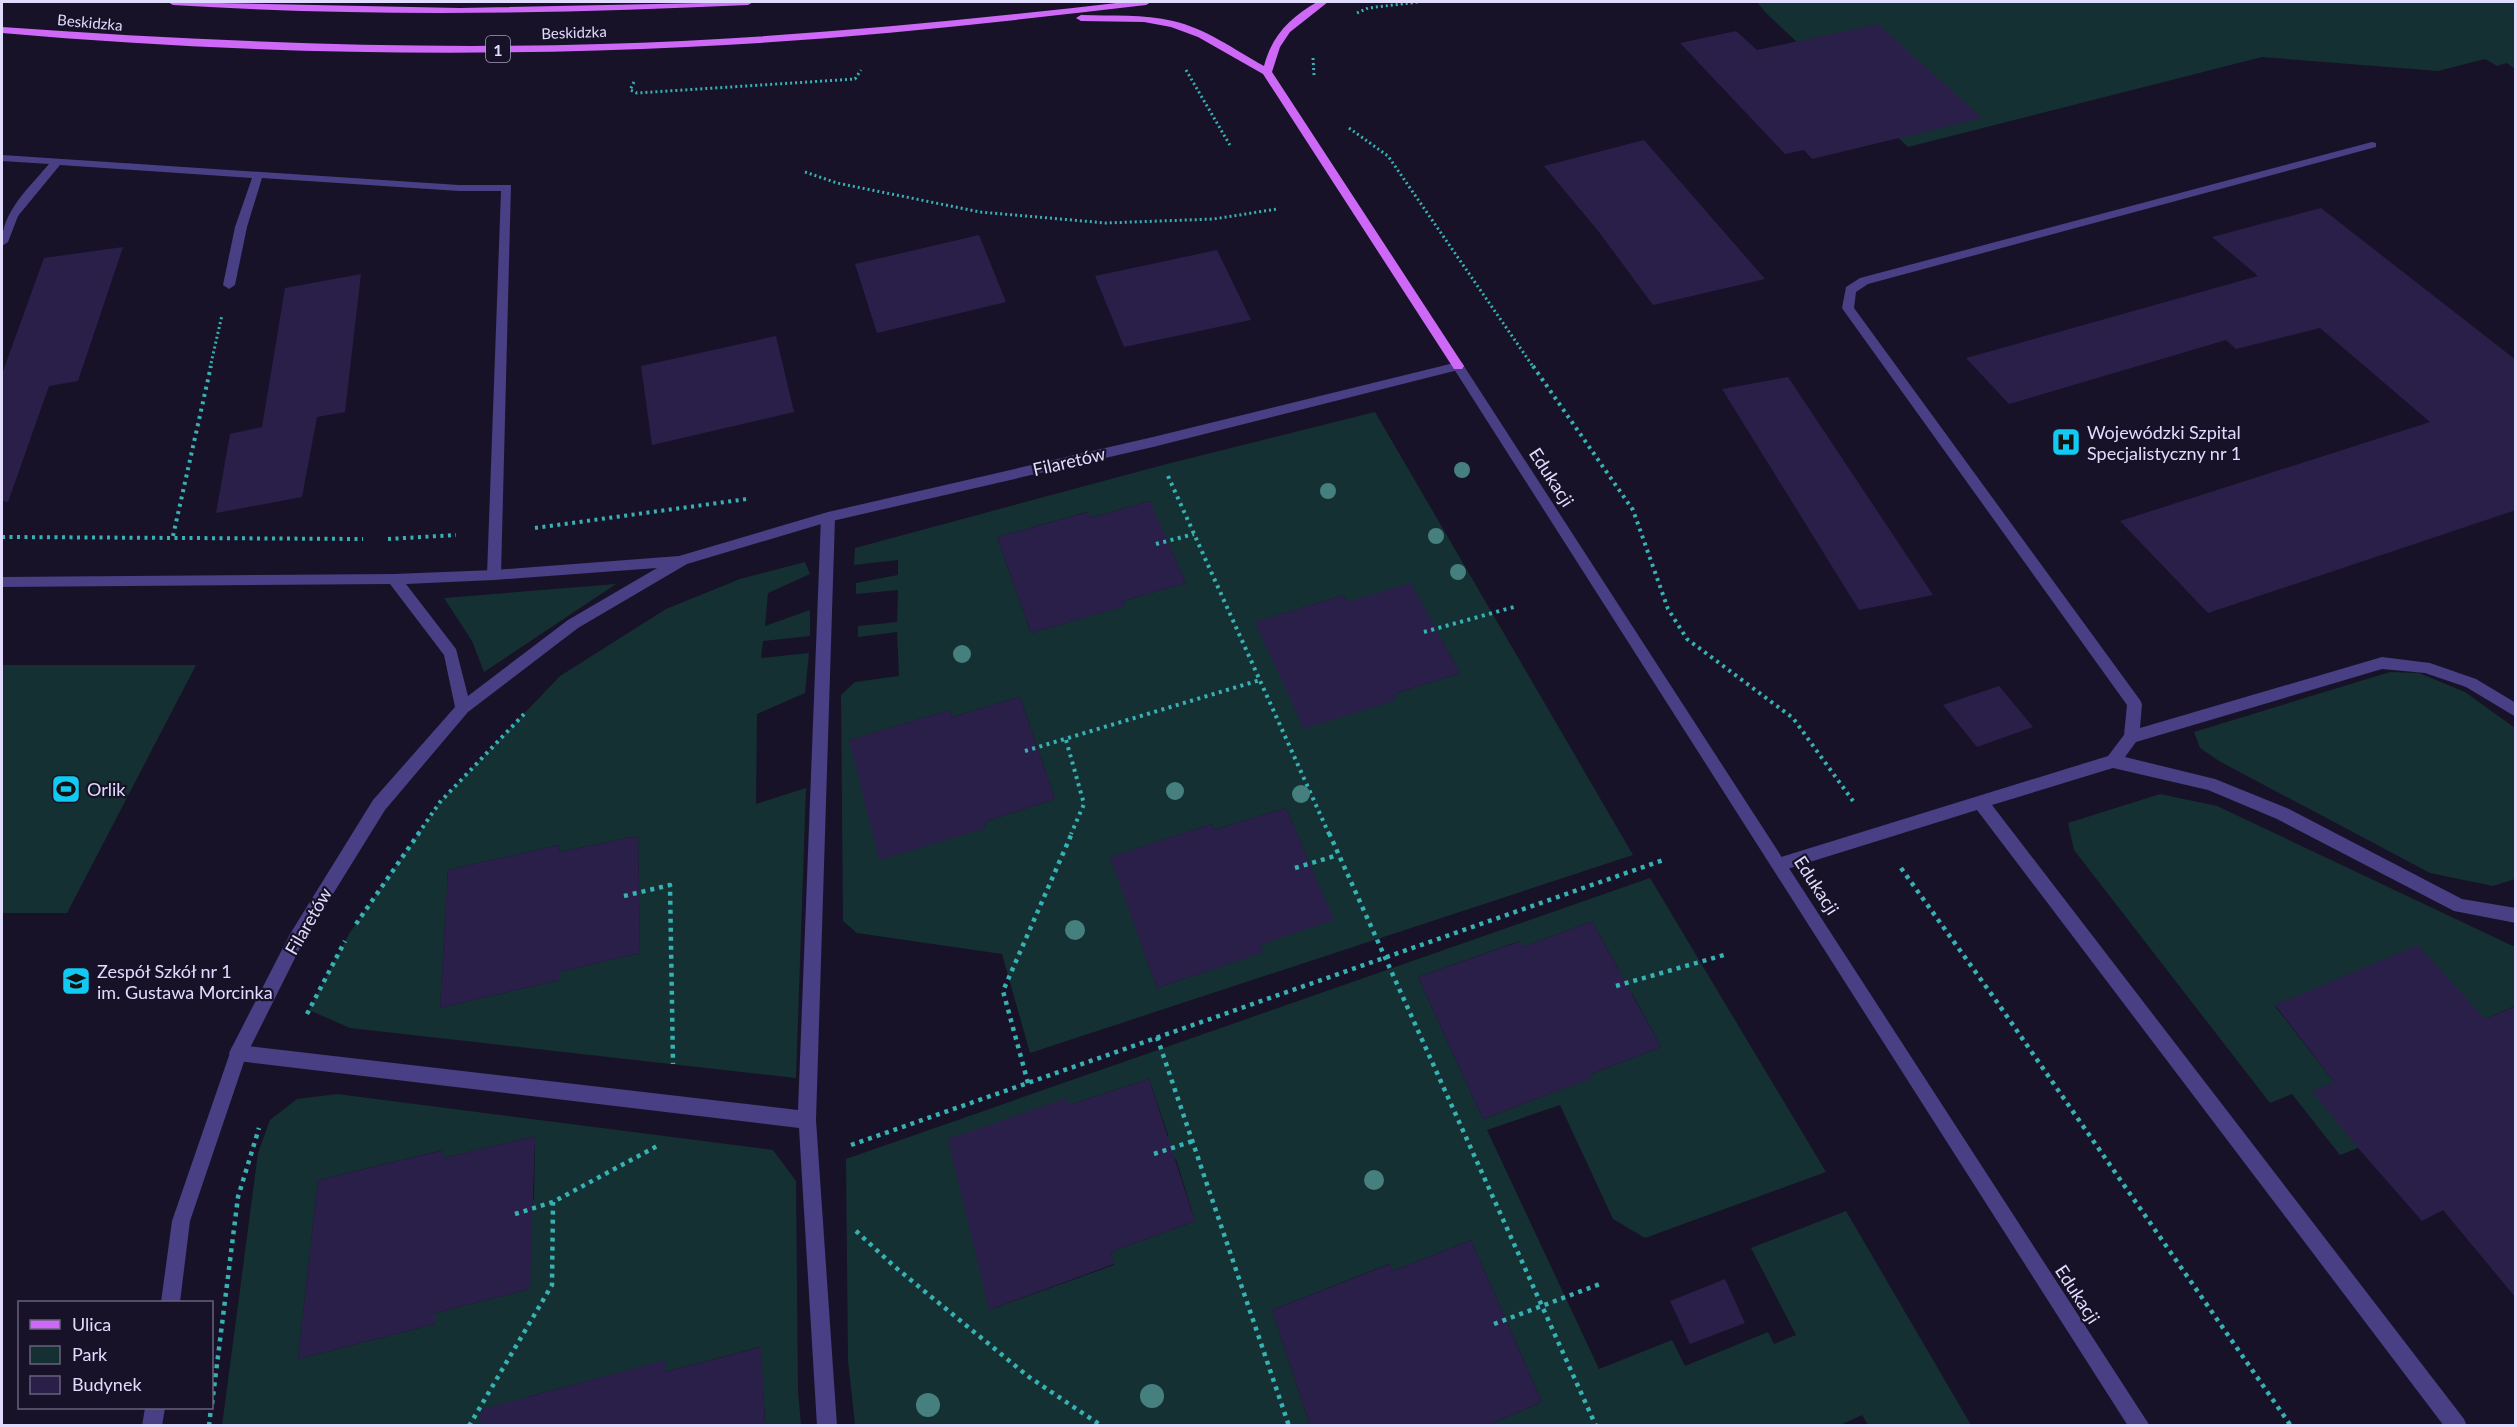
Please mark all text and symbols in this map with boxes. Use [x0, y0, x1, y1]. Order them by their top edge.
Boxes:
street label: Beskidzka [57, 10, 123, 34]
street label: Beskidzka [541, 22, 607, 42]
road number: 1 [486, 36, 510, 62]
place label: Wojewódzki Szpital Specjalistyczny nr 1 [2087, 421, 2241, 464]
hospital icon: Wojewódzki Szpital Specjalistyczny nr 1 [2050, 426, 2082, 458]
street label: Filaretów [1031, 442, 1107, 480]
street label: Edukacji [1525, 444, 1579, 510]
sports icon: Orlik [50, 773, 82, 805]
place label: Orlik [87, 778, 126, 800]
street label: Edukacji [1790, 852, 1844, 918]
street label: Filaretów [280, 883, 336, 959]
place label: Zespół Szkół nr 1 im. Gustawa Morcinka [97, 960, 273, 1003]
school or university icon: Zespół Szkół nr 1 im. Gustawa Morcinka [60, 965, 92, 997]
street label: Edukacji [2051, 1261, 2105, 1327]
legend [18, 1301, 213, 1409]
text: Ulica [72, 1313, 111, 1335]
text: Park [72, 1343, 108, 1365]
text: Budynek [72, 1373, 142, 1395]

